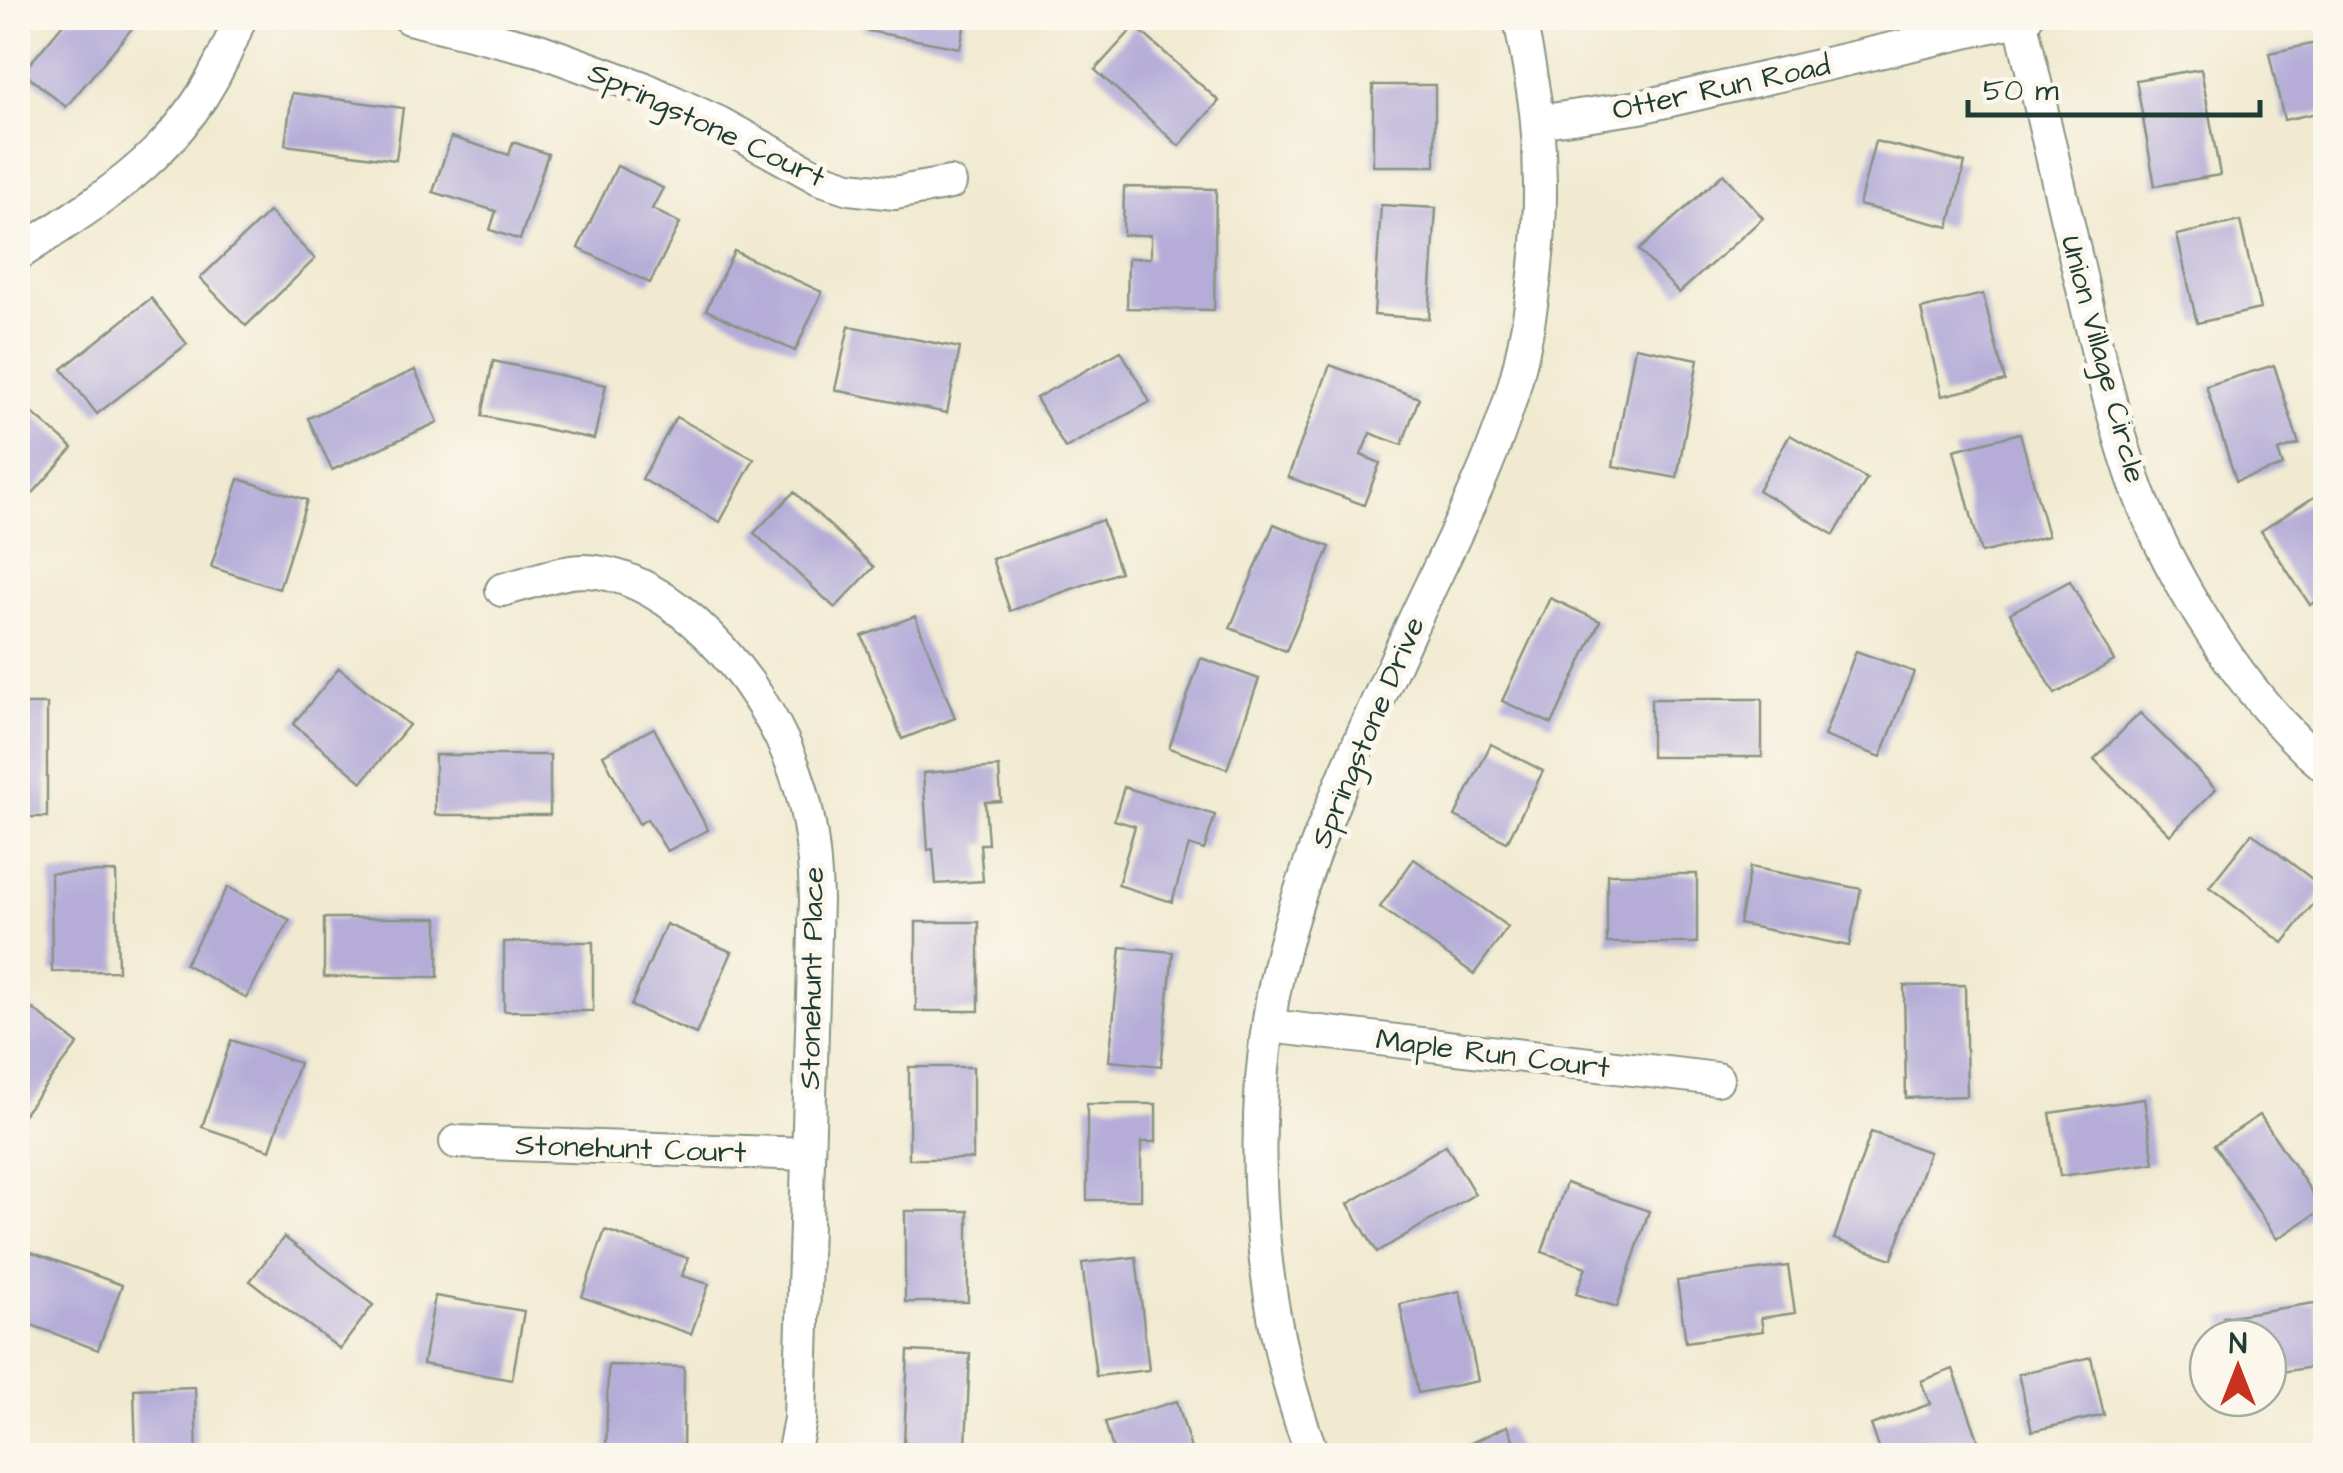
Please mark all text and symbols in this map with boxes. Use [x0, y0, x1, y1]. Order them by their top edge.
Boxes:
street label: Otter Run Road [1608, 44, 1834, 132]
street label: Springstone Court [581, 52, 832, 199]
scale bar [1968, 55, 2260, 117]
text: 50 m [1983, 70, 2059, 112]
street label: Union Village Circle [2049, 231, 2156, 488]
street label: Springstone Drive [1300, 610, 1436, 855]
street label: Stonehunt Place [789, 866, 835, 1090]
street label: Maple Run Court [1373, 1019, 1612, 1089]
street label: Stonehunt Court [515, 1124, 747, 1174]
north arrow [2188, 1318, 2288, 1418]
text: N [2229, 1325, 2247, 1364]

